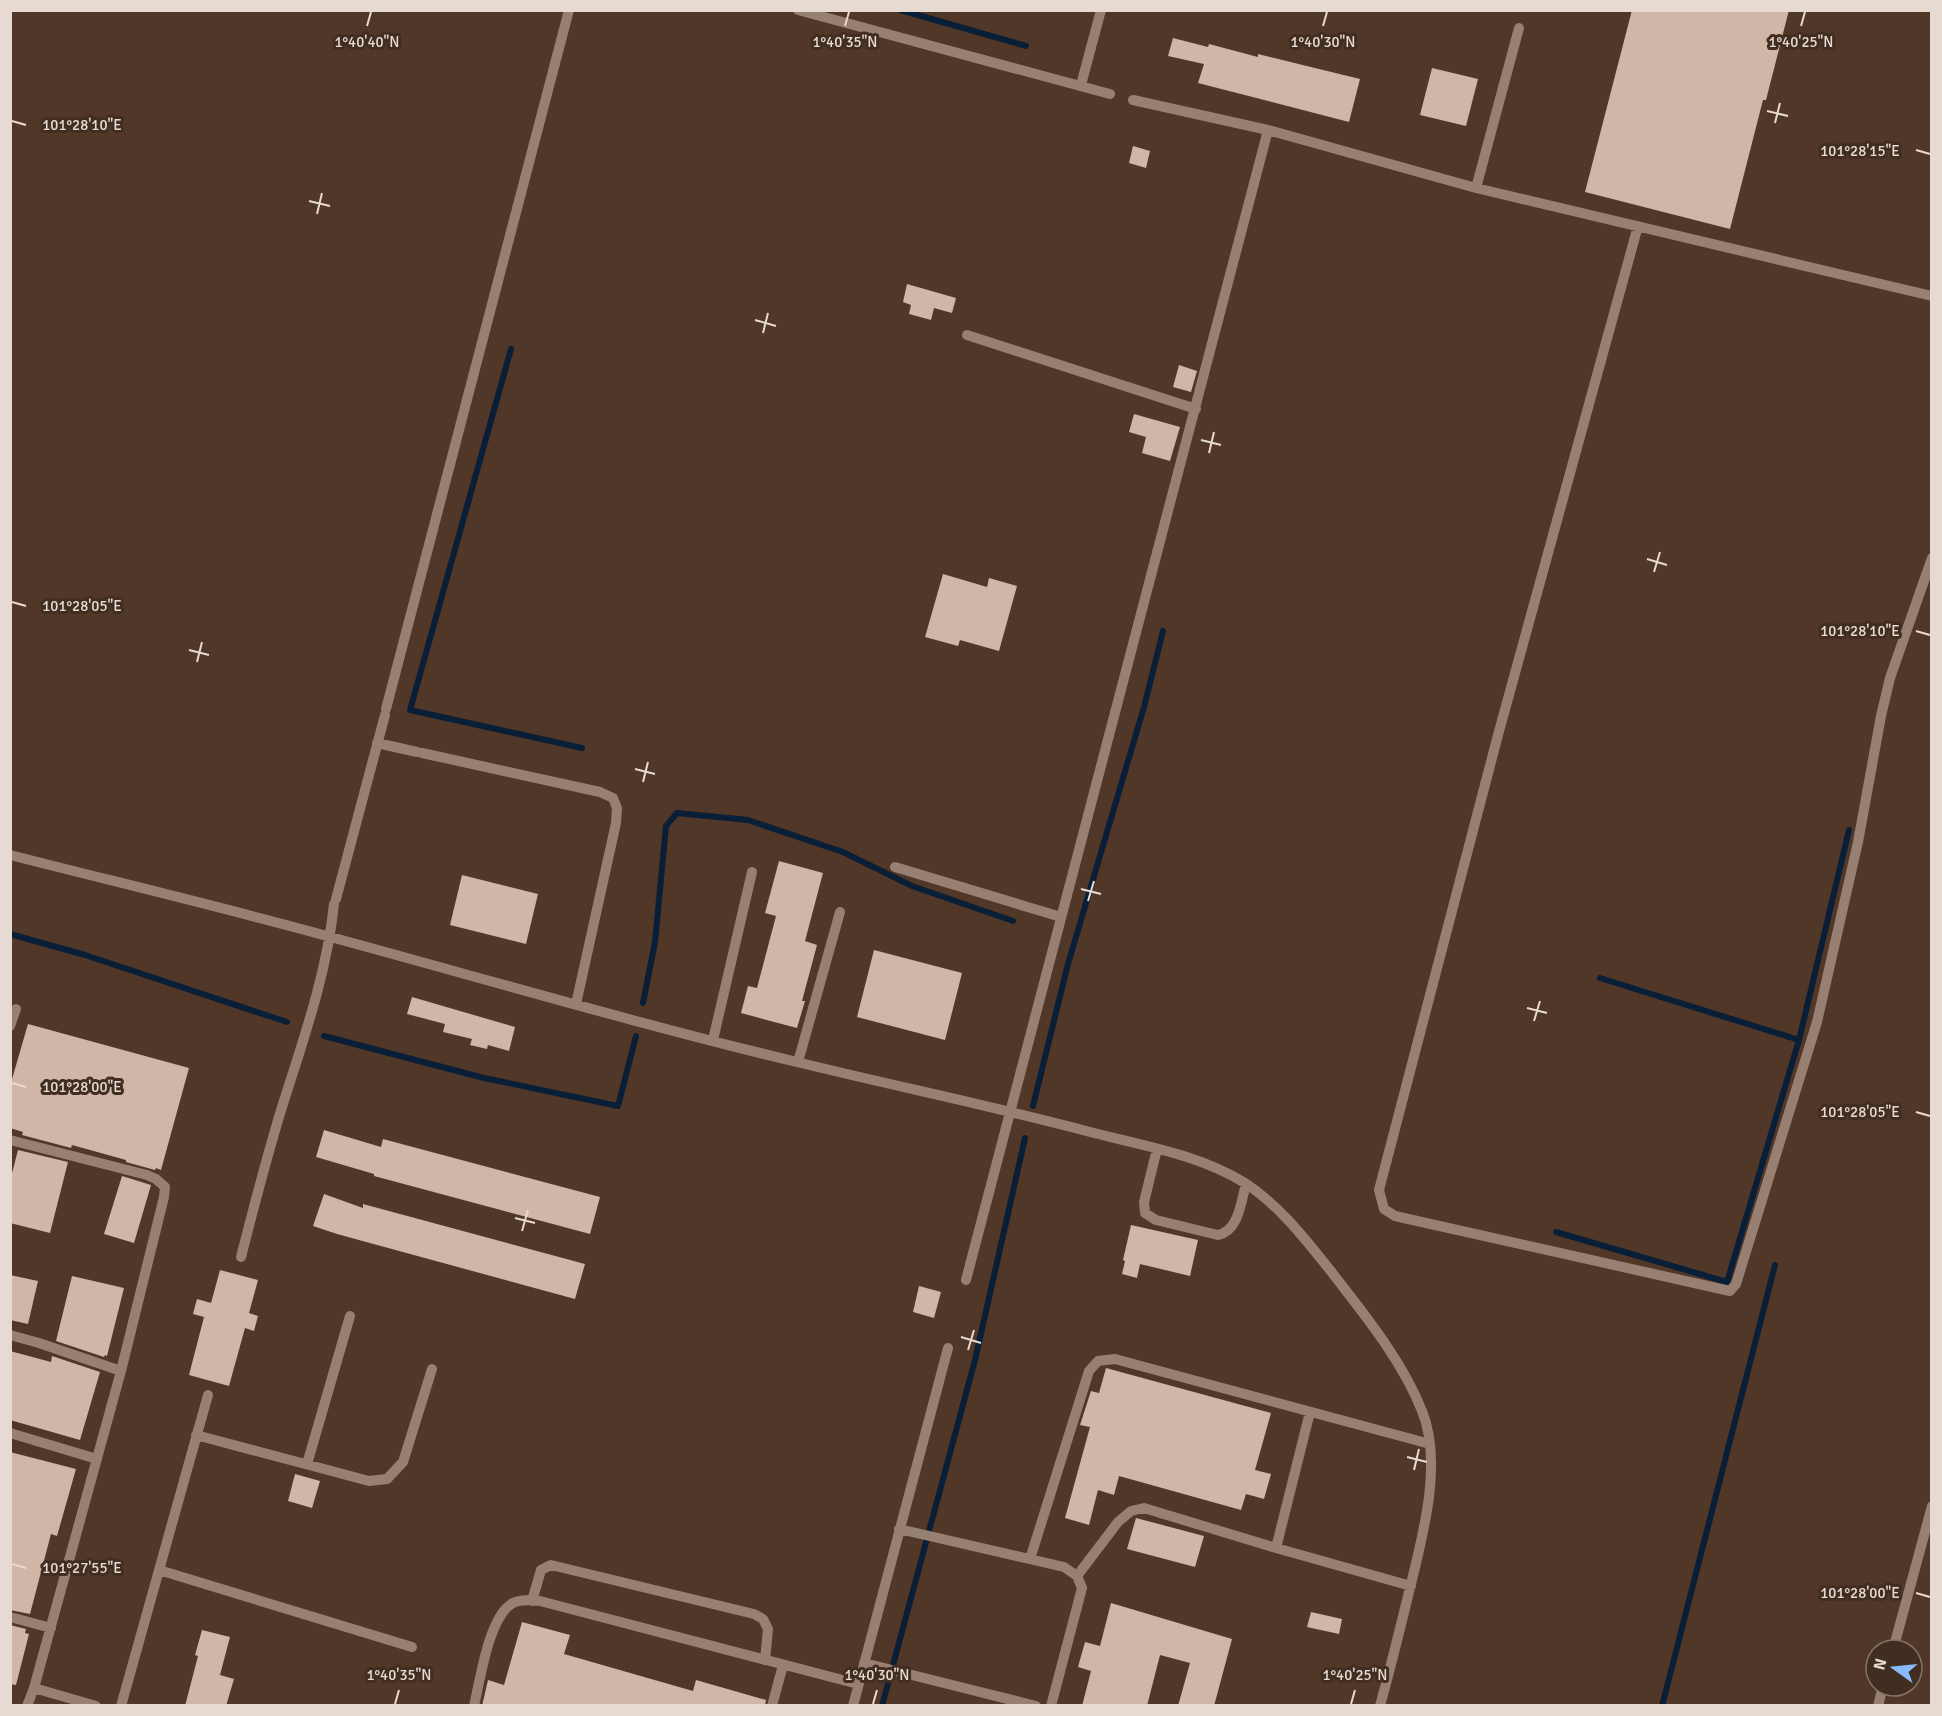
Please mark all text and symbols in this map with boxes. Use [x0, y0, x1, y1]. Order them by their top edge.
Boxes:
text: 1°40'40"N [334, 33, 400, 51]
text: 1°40'35"N [812, 33, 878, 51]
text: 1°40'30"N [1290, 33, 1356, 51]
text: 1°40'25"N [1768, 33, 1834, 51]
text: 101°28'10"E [42, 116, 122, 134]
text: 101°28'15"E [1820, 142, 1900, 160]
text: 101°28'05"E [42, 597, 122, 615]
text: 101°28'10"E [1820, 622, 1900, 640]
text: 101°28'00"E [42, 1078, 122, 1096]
text: 101°28'05"E [1820, 1103, 1900, 1121]
text: 101°27'55"E [42, 1559, 122, 1577]
text: 101°28'00"E [1820, 1584, 1900, 1602]
north arrow [1864, 1638, 1924, 1698]
text: N [1869, 1656, 1892, 1672]
text: 1°40'35"N [366, 1666, 432, 1684]
text: 1°40'30"N [844, 1666, 910, 1684]
text: 1°40'25"N [1322, 1666, 1388, 1684]

